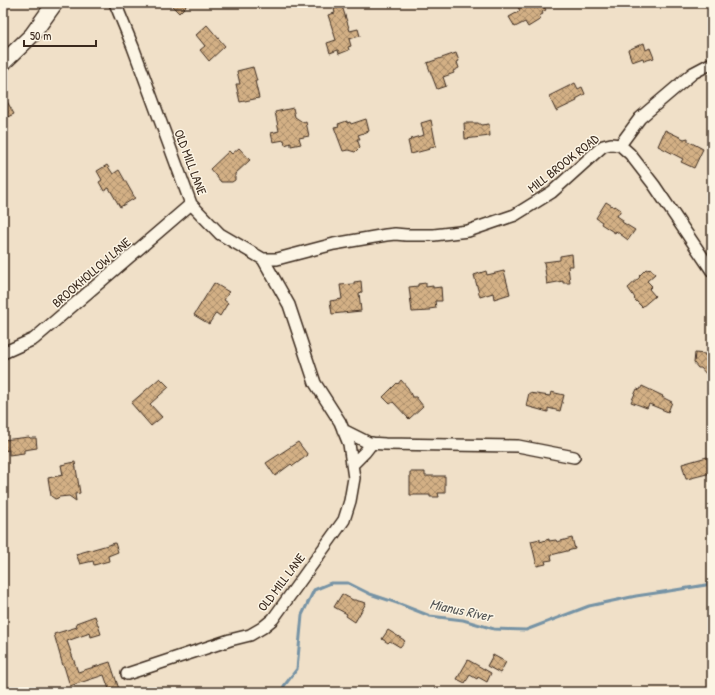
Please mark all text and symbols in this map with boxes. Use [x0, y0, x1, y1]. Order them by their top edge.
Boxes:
scale bar [24, 22, 96, 48]
text: 50 m [30, 27, 51, 44]
street label: OLD MILL LANE [170, 127, 212, 197]
street label: MILL BROOK ROAD [524, 129, 603, 197]
street label: BROOKHOLLOW LANE [48, 233, 134, 311]
street label: OLD MILL LANE [253, 549, 309, 615]
water label: Mianus River [428, 594, 496, 626]

